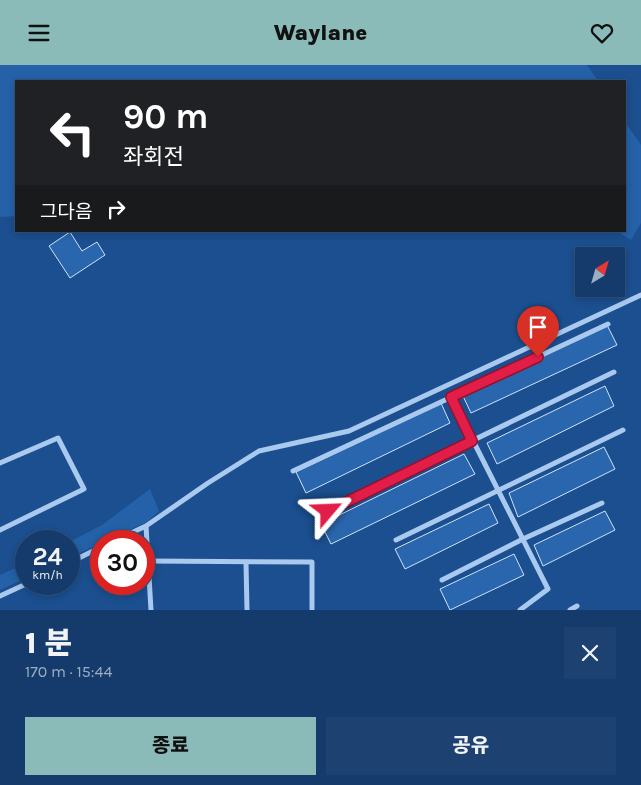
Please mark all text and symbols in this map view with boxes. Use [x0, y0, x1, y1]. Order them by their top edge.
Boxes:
icon: menu [25, 19, 53, 47]
icon: heart [588, 19, 616, 47]
text: Waylane [274, 20, 367, 46]
text: 90 m [123, 96, 209, 137]
icon: left [40, 100, 105, 165]
text: 좌회전 [123, 144, 184, 170]
icon: right [102, 195, 130, 223]
text: 그다음 [40, 201, 92, 223]
north arrow [575, 247, 625, 297]
map controls [575, 247, 625, 297]
pin [517, 306, 559, 357]
icon: arrive [524, 313, 552, 341]
position arrow [301, 484, 353, 536]
speed limit sign: 30 [90, 530, 155, 595]
text: 24 [32, 542, 63, 571]
text: km/h [32, 568, 63, 582]
text: 1 분 [25, 625, 72, 661]
button: close [564, 627, 616, 679]
text: 170 m · 15:44 [25, 662, 112, 681]
button: 종료 [25, 717, 316, 775]
button: 공유 [326, 717, 616, 775]

